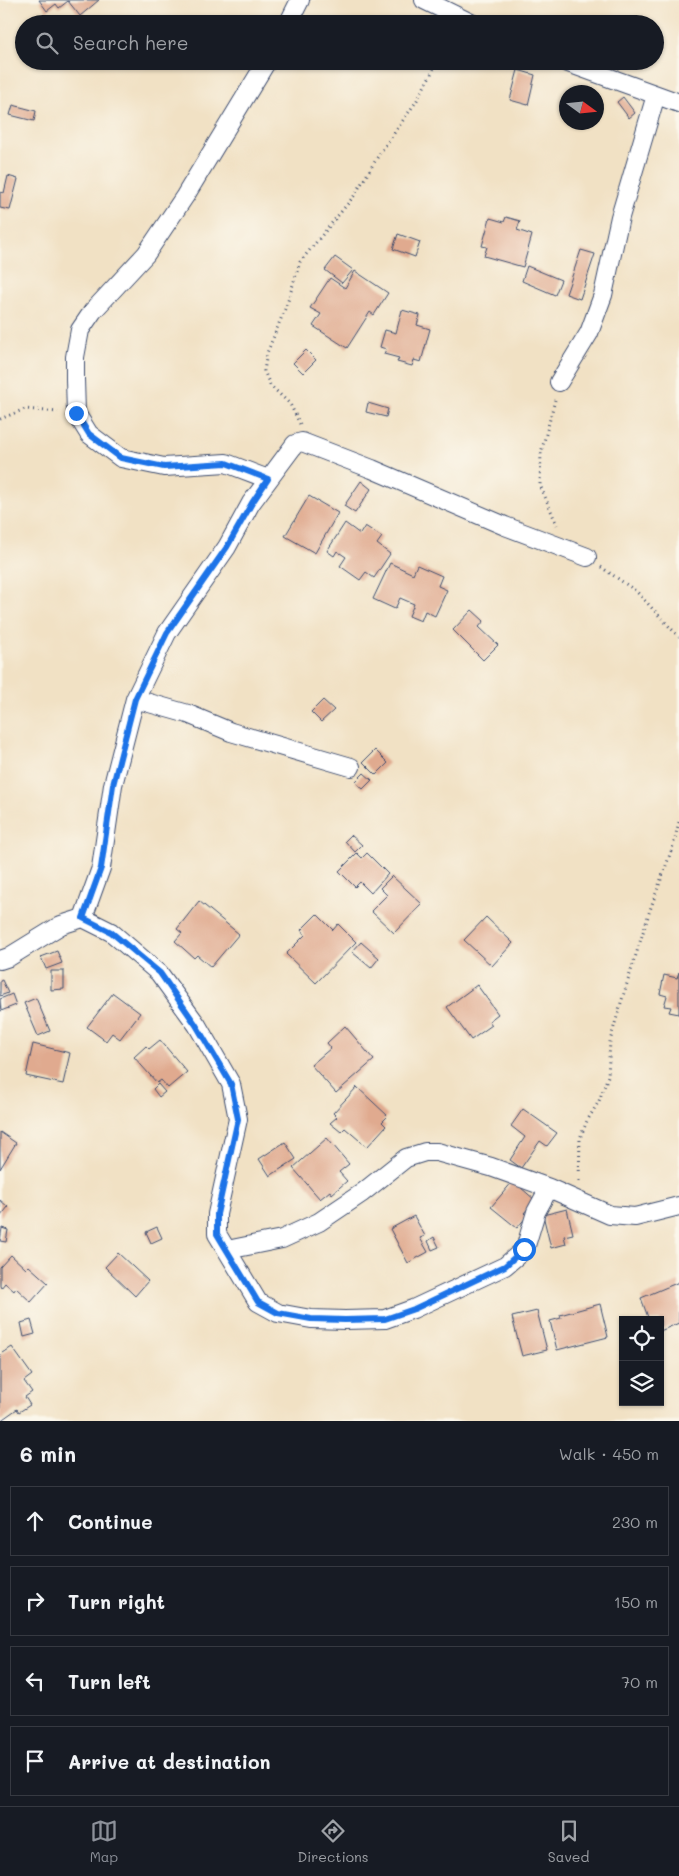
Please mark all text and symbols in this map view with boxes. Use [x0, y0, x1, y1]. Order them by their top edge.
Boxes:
search box [15, 15, 664, 70]
icon: search [33, 29, 61, 57]
text: Search here [73, 30, 189, 55]
north arrow [559, 85, 604, 130]
route end [65, 402, 88, 425]
route start [513, 1238, 536, 1261]
map controls [619, 1316, 664, 1406]
button: locate [619, 1316, 664, 1361]
button: layers [619, 1361, 664, 1406]
text: 6 min [20, 1440, 76, 1467]
text: Walk · 450 m [559, 1443, 659, 1464]
icon: ahead [21, 1507, 49, 1535]
text: Continue [68, 1509, 153, 1534]
text: 230 m [612, 1511, 658, 1532]
icon: right [21, 1587, 49, 1615]
text: Turn right [68, 1589, 165, 1614]
text: 150 m [614, 1591, 658, 1612]
icon: left [21, 1667, 49, 1695]
text: Turn left [68, 1669, 151, 1694]
text: 70 m [621, 1671, 658, 1692]
icon: arrive [21, 1747, 49, 1775]
text: Arrive at destination [68, 1749, 271, 1774]
tab: Map [90, 1817, 118, 1866]
tab: Directions [297, 1817, 369, 1866]
tab: Saved [548, 1817, 589, 1866]

